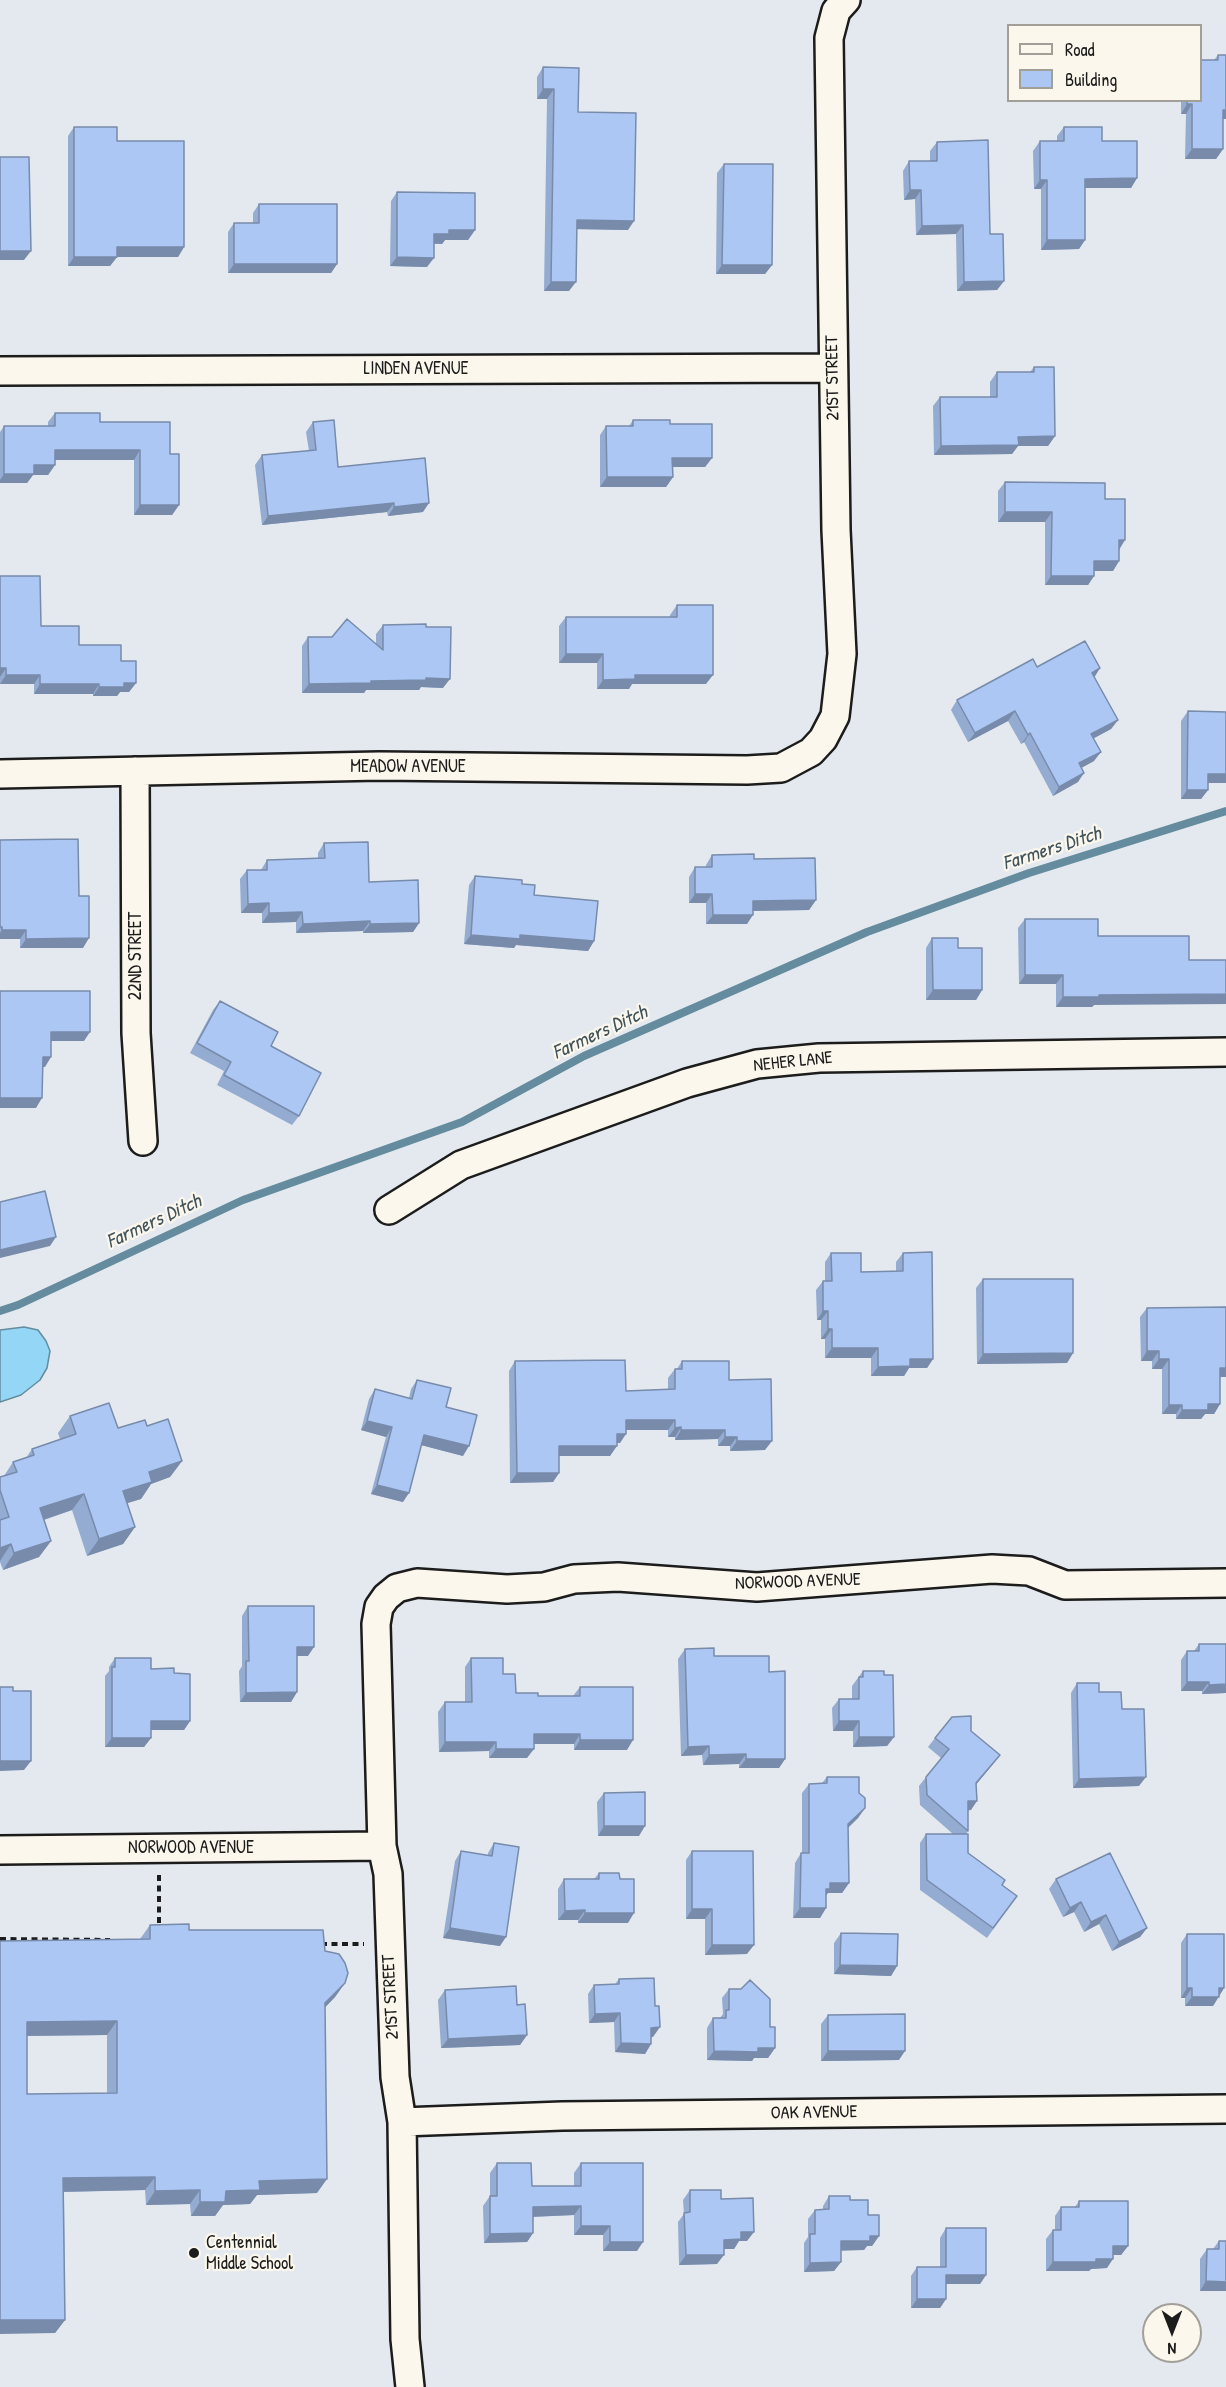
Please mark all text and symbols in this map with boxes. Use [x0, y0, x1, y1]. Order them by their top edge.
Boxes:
legend [1007, 24, 1202, 102]
text: Road [1065, 37, 1095, 62]
text: Building [1065, 67, 1117, 92]
street label: 21ST STREET [821, 335, 845, 421]
street label: LINDEN AVENUE [363, 358, 469, 380]
street label: MEADOW AVENUE [350, 756, 466, 778]
water label: Farmers Ditch [1000, 822, 1104, 876]
street label: 22ND STREET [125, 912, 147, 1000]
water label: Farmers Ditch [549, 1001, 651, 1065]
street label: NEHER LANE [752, 1047, 834, 1077]
water label: Farmers Ditch [103, 1190, 205, 1254]
street label: NORWOOD AVENUE [735, 1569, 861, 1595]
street label: NORWOOD AVENUE [128, 1837, 254, 1859]
street label: 21ST STREET [378, 1954, 404, 2040]
street label: OAK AVENUE [771, 2101, 857, 2125]
place label: Centennial Middle School [206, 2232, 293, 2274]
marker: Centennial Middle School [187, 2246, 201, 2260]
north arrow [1142, 2303, 1202, 2363]
text: N [1168, 2338, 1176, 2360]

